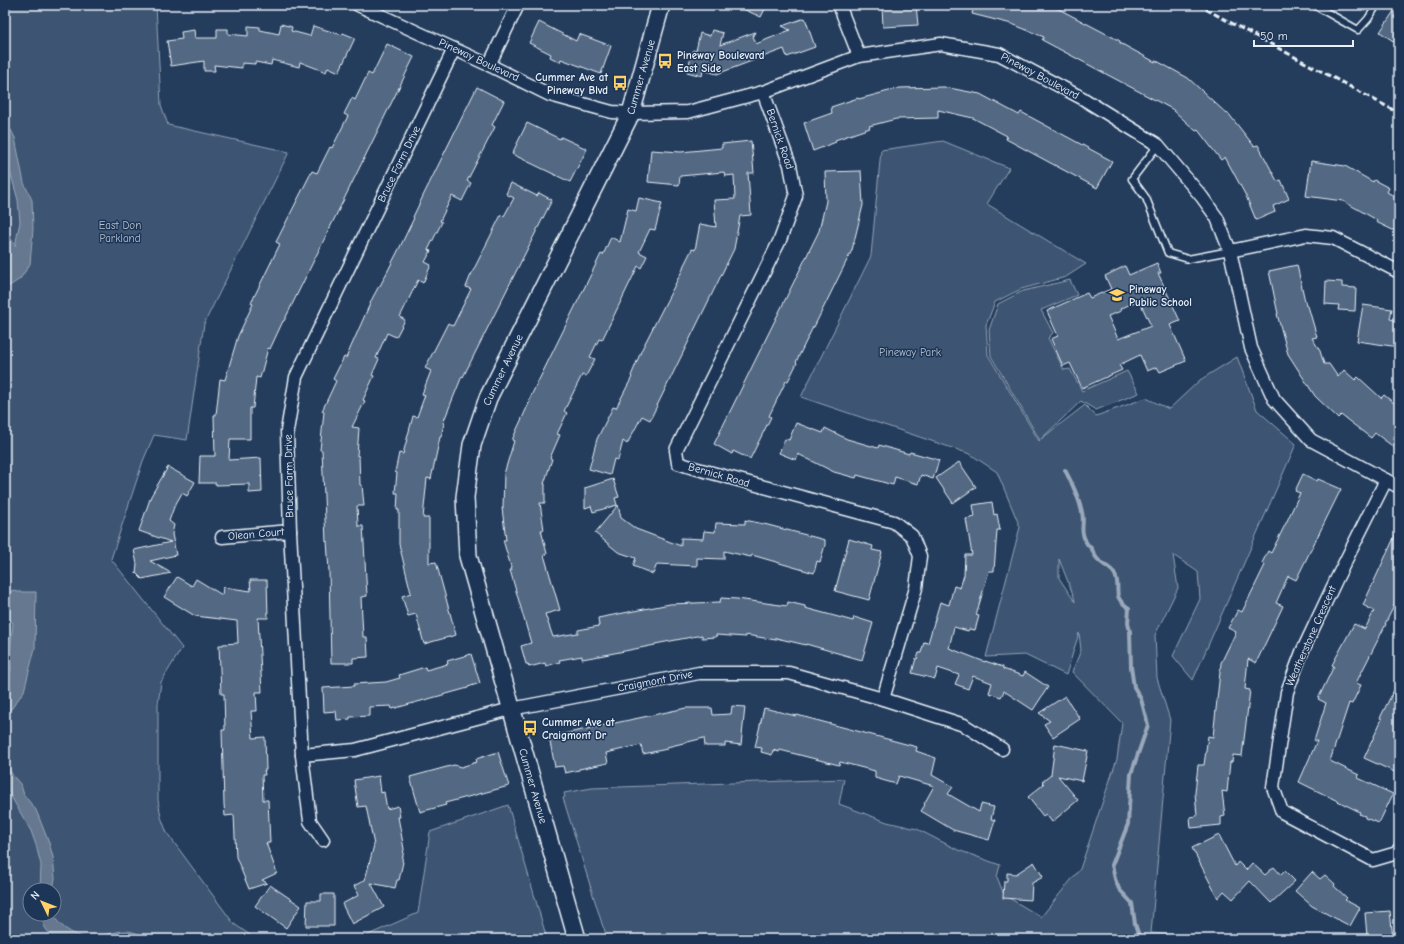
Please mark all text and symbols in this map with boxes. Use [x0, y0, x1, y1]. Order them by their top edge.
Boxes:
scale bar [1254, 22, 1353, 48]
text: 50 m [1260, 29, 1288, 43]
street label: Pineway Boulevard [437, 36, 521, 84]
street label: Cummer Avenue [624, 37, 658, 116]
place label: Pineway Boulevard East Side [677, 49, 765, 75]
street label: Pineway Boulevard [999, 50, 1082, 102]
bus stop icon: Pineway Boulevard East Side [656, 52, 674, 70]
place label: Cummer Ave at Pineway Blvd [535, 71, 608, 97]
bus stop icon: Cummer Ave at Pineway Blvd [611, 74, 629, 92]
street label: Bernick Road [764, 107, 797, 171]
street label: Bruce Farm Drive [375, 123, 423, 204]
park label: East Don Parkland [99, 219, 141, 245]
place label: Pineway Public School [1129, 283, 1192, 309]
school or university icon: Pineway Public School [1108, 286, 1126, 304]
street label: Cummer Avenue [480, 332, 526, 408]
park label: Pineway Park [879, 346, 942, 359]
street label: Bruce Farm Drive [282, 434, 296, 518]
street label: Bernick Road [687, 460, 751, 490]
street label: Olean Court [227, 525, 285, 543]
street label: Weatherstone Crescent [1283, 583, 1339, 688]
street label: Craigmont Drive [616, 667, 694, 695]
place label: Cummer Ave at Craigmont Dr [542, 716, 615, 742]
bus stop icon: Cummer Ave at Craigmont Dr [521, 719, 539, 737]
street label: Cummer Avenue [516, 747, 550, 826]
north arrow [22, 882, 62, 922]
text: N [28, 888, 42, 903]

